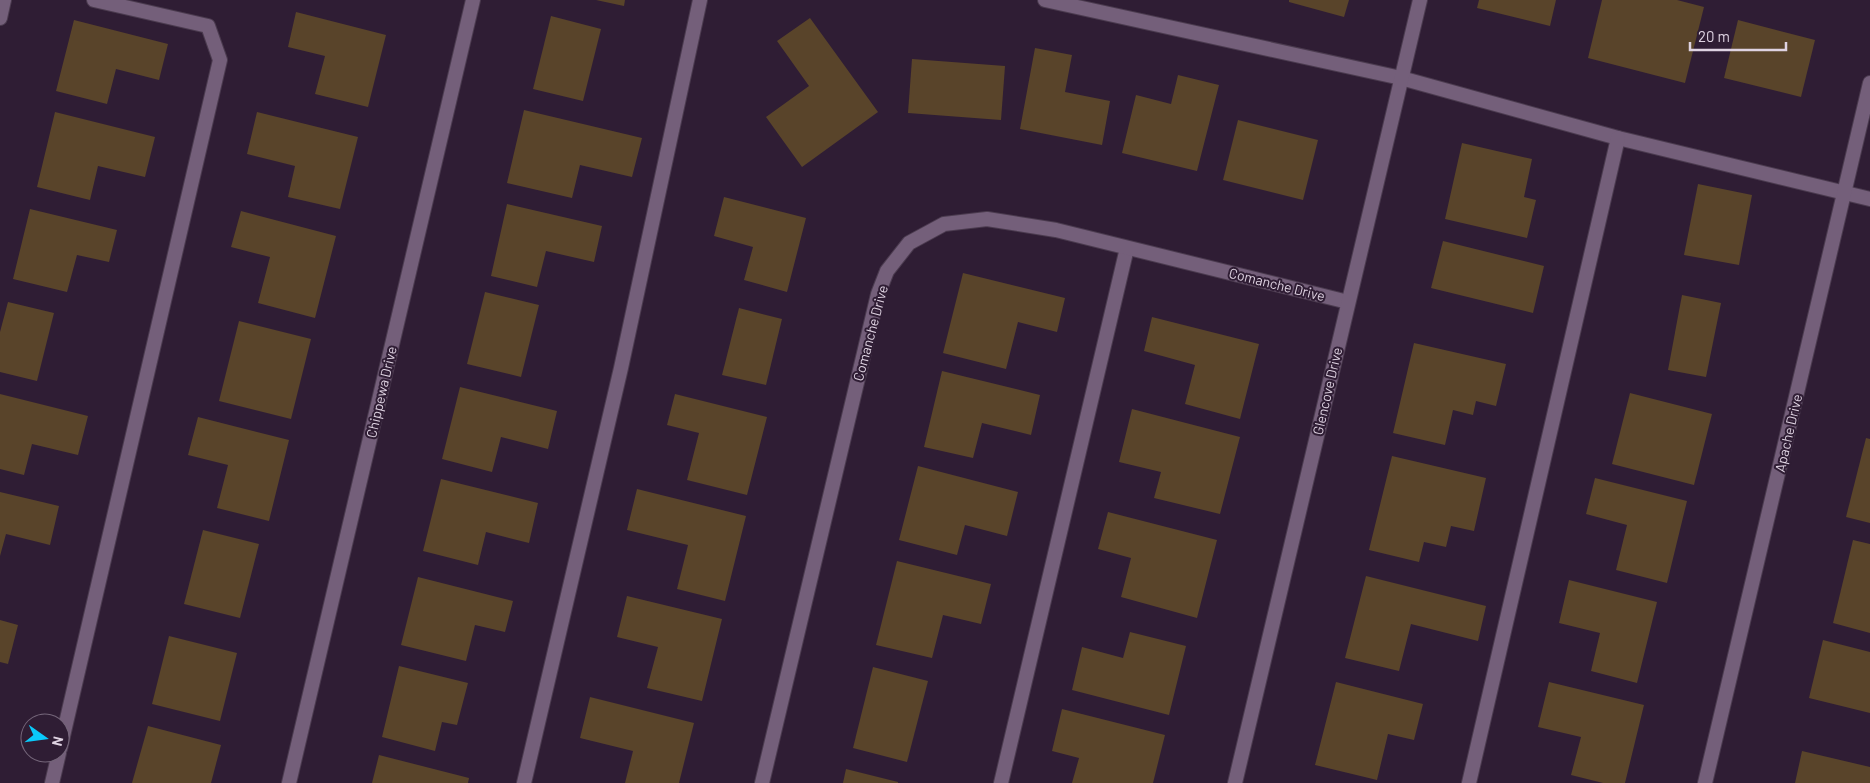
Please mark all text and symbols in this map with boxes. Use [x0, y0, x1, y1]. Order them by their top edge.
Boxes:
scale bar [1690, 20, 1786, 52]
text: 20 m [1698, 27, 1730, 45]
street label: Comanche Drive [1227, 264, 1327, 304]
street label: Comanche Drive [849, 283, 891, 383]
street label: Chippewa Drive [362, 345, 400, 439]
street label: Glencove Drive [1309, 346, 1345, 436]
street label: Apache Drive [1771, 392, 1805, 474]
north arrow [20, 713, 70, 763]
text: N [49, 735, 67, 748]

